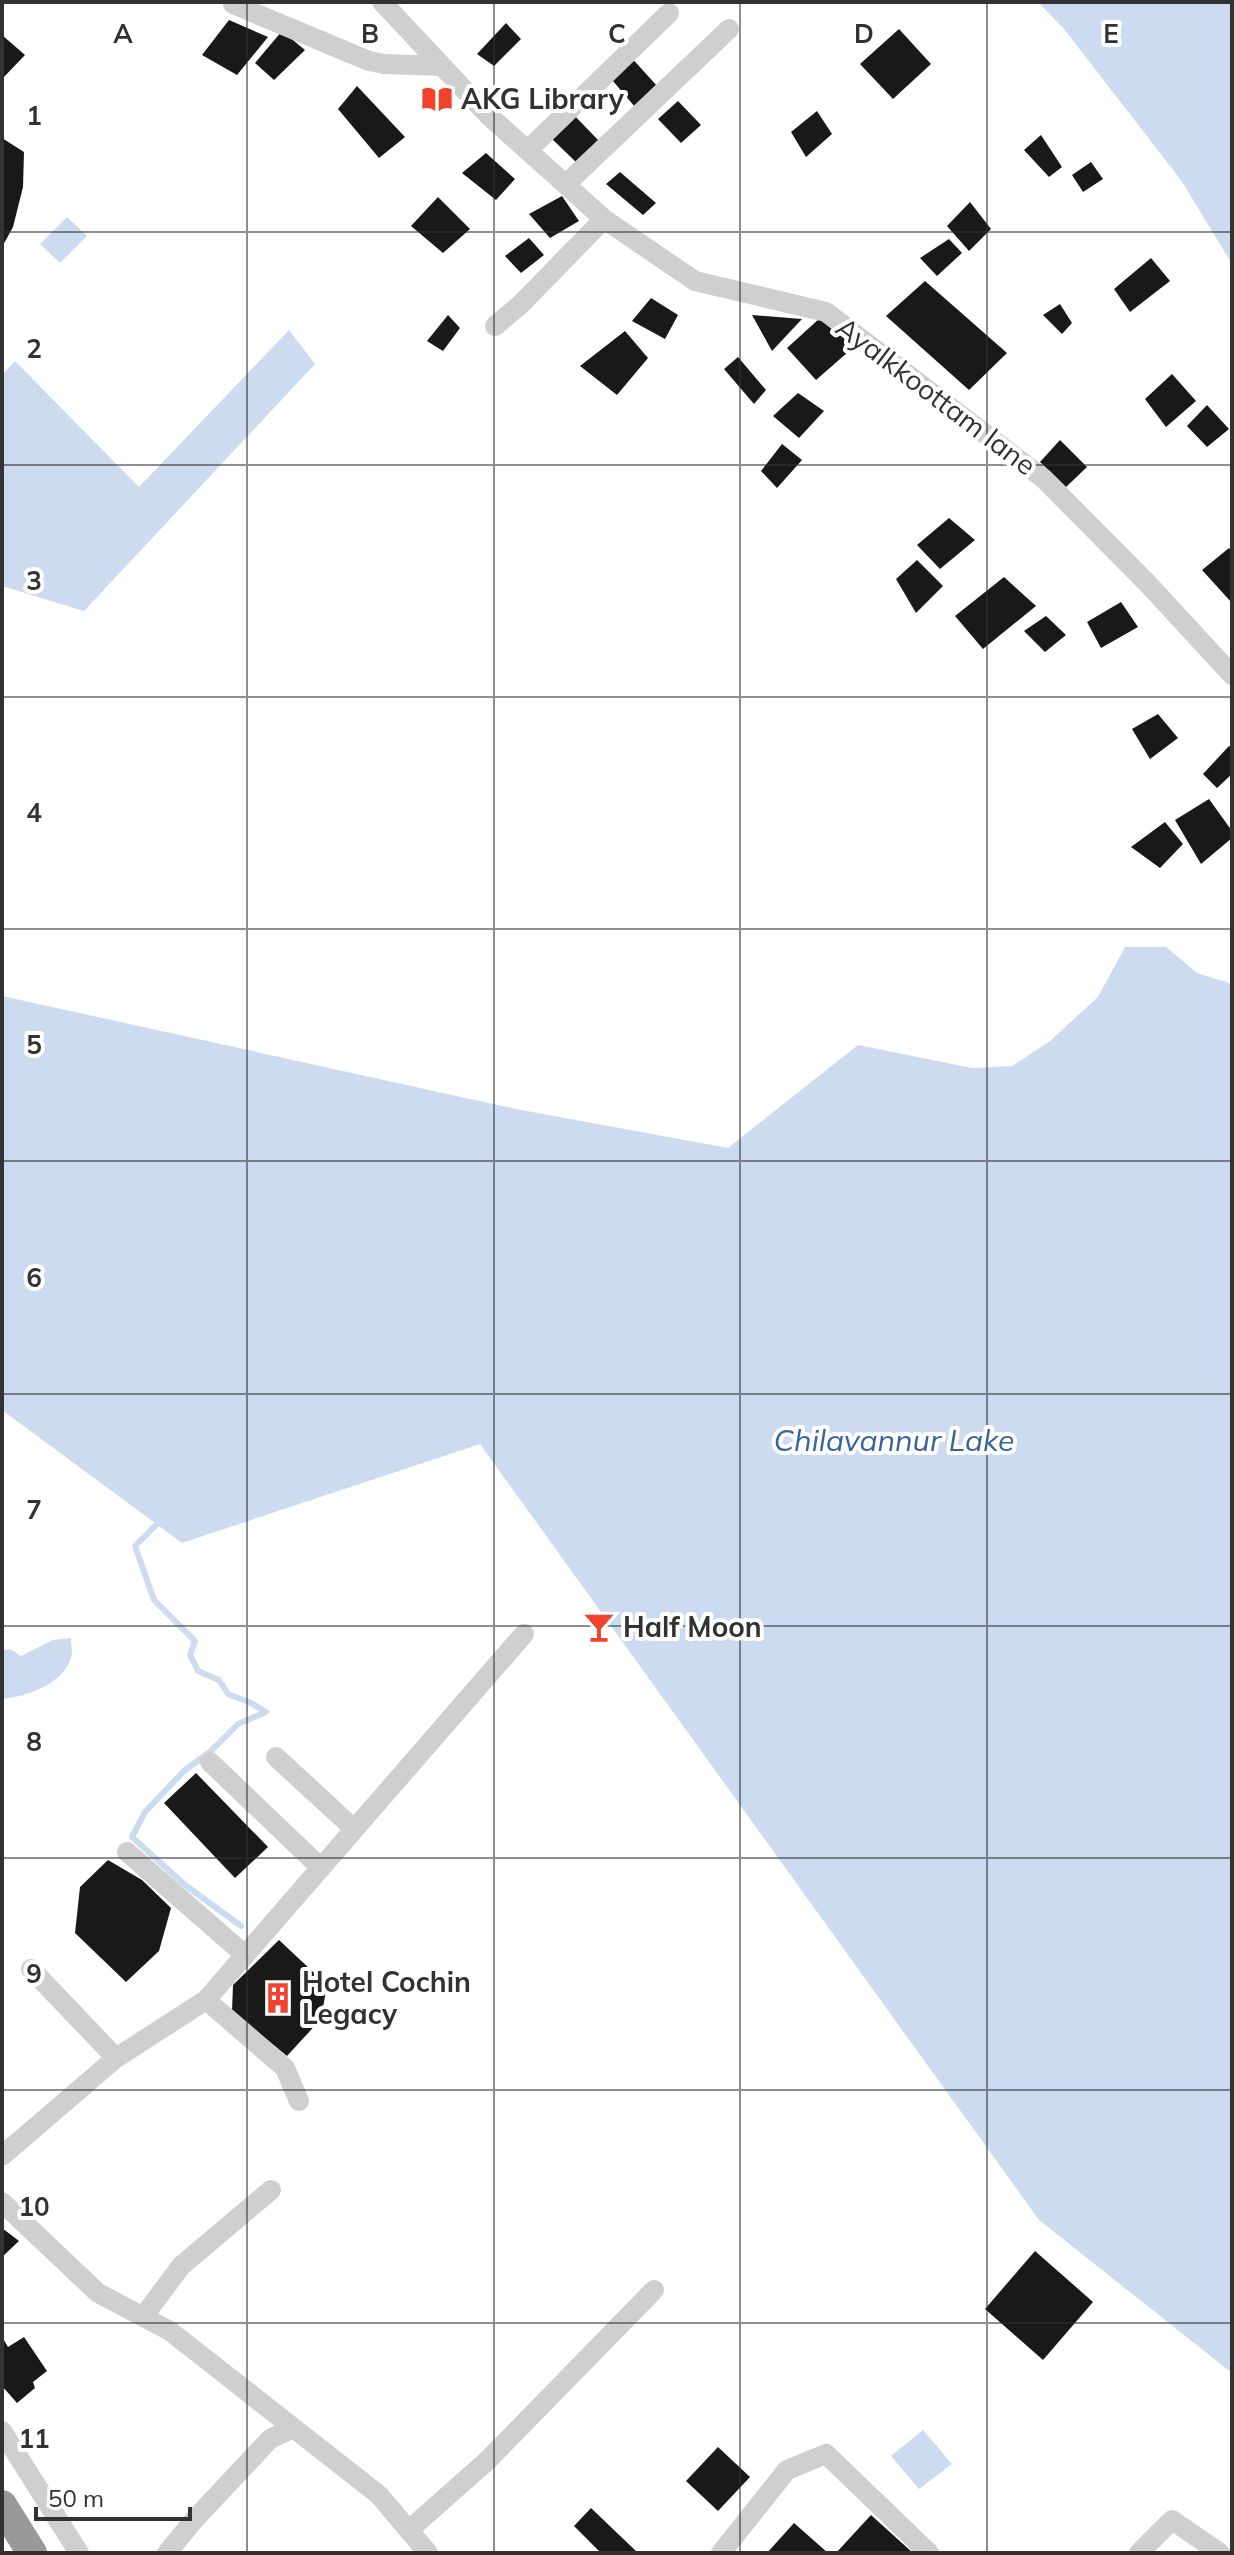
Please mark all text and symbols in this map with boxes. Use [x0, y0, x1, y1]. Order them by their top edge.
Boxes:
text: A [113, 17, 133, 50]
text: B [361, 17, 379, 50]
text: C [608, 17, 626, 50]
text: D [854, 17, 874, 50]
text: E [1103, 17, 1119, 50]
place label: AKG Library [461, 81, 625, 116]
library icon: AKG Library [420, 82, 454, 116]
text: 1 [26, 99, 42, 132]
street label: Ayalkkoottam lane [829, 309, 1043, 482]
text: 2 [26, 332, 42, 365]
text: 3 [26, 564, 42, 597]
text: 4 [26, 796, 42, 829]
text: 5 [26, 1028, 42, 1061]
text: 6 [26, 1261, 42, 1294]
water label: Chilavannur Lake [774, 1421, 1014, 1459]
text: 7 [26, 1493, 42, 1526]
place label: Half Moon [623, 1609, 762, 1644]
bar icon: Half Moon [582, 1610, 616, 1644]
text: 8 [26, 1725, 42, 1758]
text: 9 [26, 1957, 42, 1990]
place label: Hotel Cochin Legacy [302, 1964, 471, 2031]
building icon: Hotel Cochin Legacy [261, 1981, 295, 2015]
text: 10 [18, 2190, 50, 2223]
text: 11 [18, 2422, 50, 2455]
scale bar [36, 2471, 190, 2521]
text: 50 m [48, 2483, 104, 2513]

